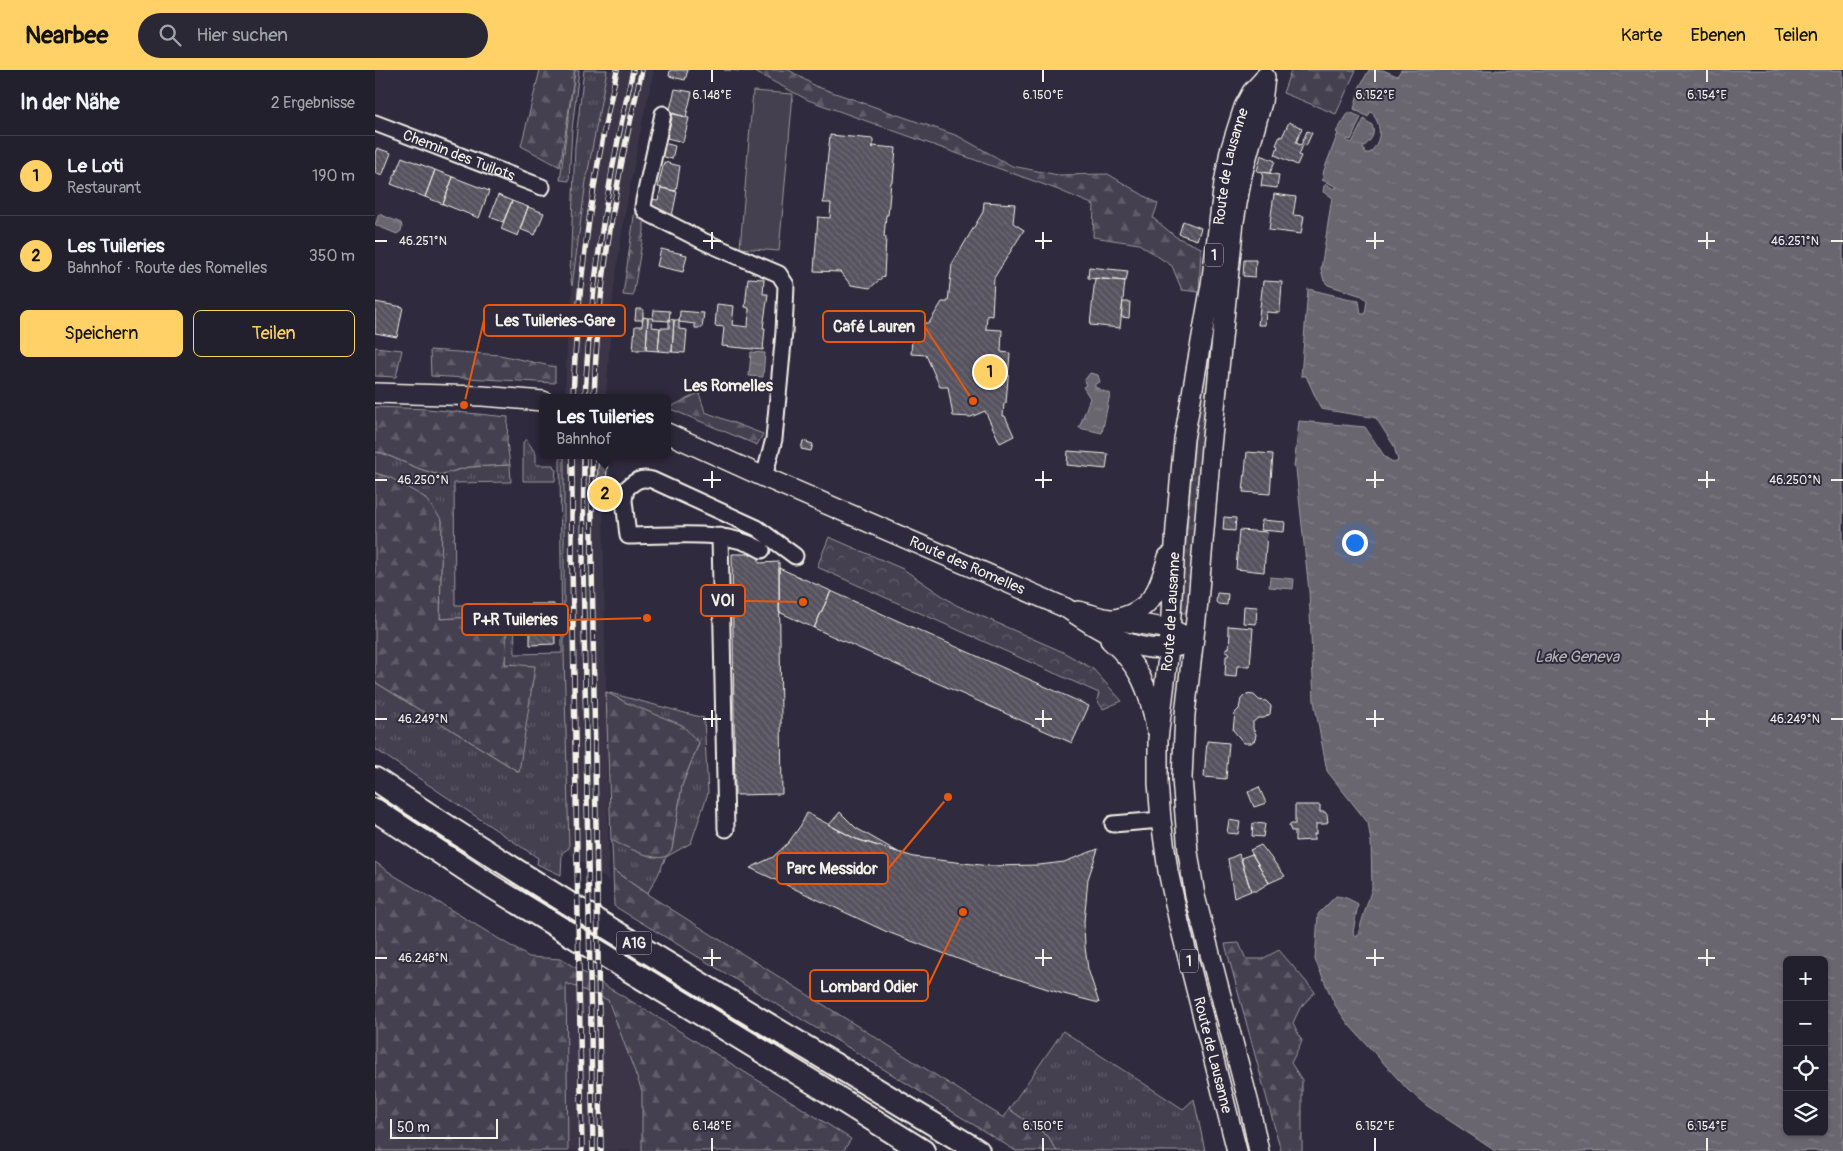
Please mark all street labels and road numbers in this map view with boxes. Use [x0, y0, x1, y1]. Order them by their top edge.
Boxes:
street label: Route de Lausanne [1210, 105, 1253, 226]
street label: Chemin des Tuilots [400, 126, 518, 186]
road number: 1 [1205, 244, 1223, 266]
street label: Route des Romelles [906, 532, 1028, 599]
street label: Route de Lausanne [1157, 551, 1185, 673]
road number: A1G [617, 931, 651, 954]
road number: 1 [1180, 949, 1198, 972]
street label: Route de Lausanne [1189, 995, 1236, 1116]

